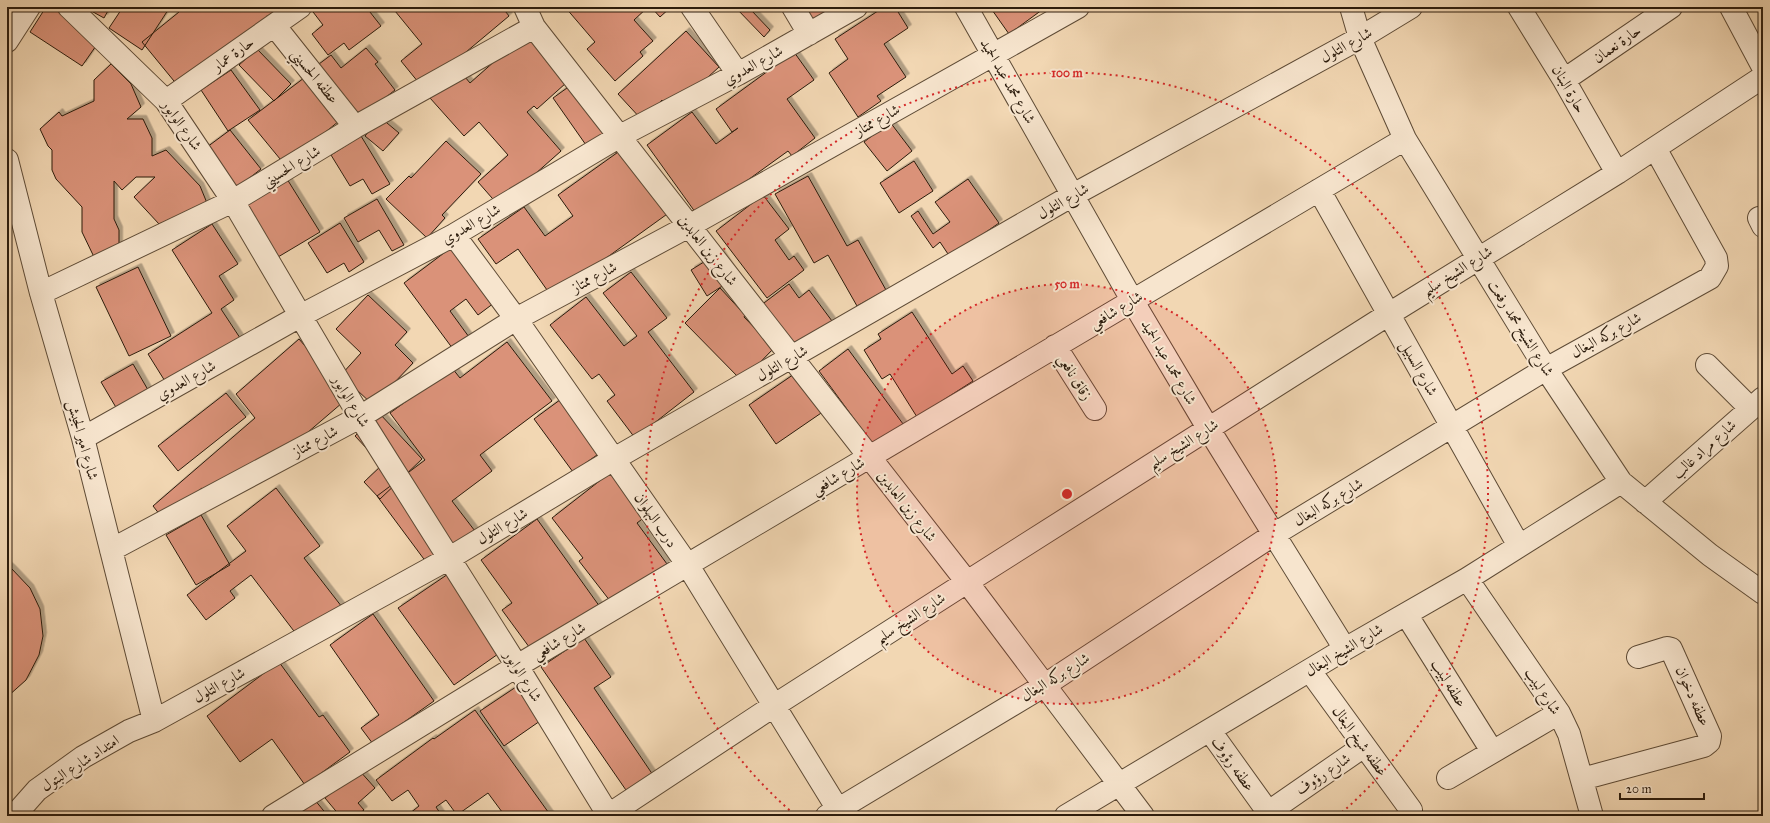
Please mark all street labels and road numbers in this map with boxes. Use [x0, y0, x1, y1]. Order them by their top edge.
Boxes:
street label: حارة نعمان [1589, 21, 1645, 67]
street label: شارع التلول [1317, 23, 1377, 70]
street label: حارة عمار [207, 33, 257, 76]
street label: شارع محمد عبد الحميد [973, 35, 1040, 129]
street label: شارع العدوي [720, 41, 788, 92]
street label: عطفه الحسيني [283, 45, 343, 110]
street label: حارة البنان [1548, 62, 1590, 116]
street label: شارع الوابور [154, 95, 206, 156]
street label: شارع ممتاز [849, 100, 905, 144]
street label: شارع الحسيني [258, 142, 326, 195]
street label: شارع التلول [1034, 179, 1094, 226]
street label: شارع العدوي [438, 200, 506, 252]
street label: شارع زين العابدين [671, 211, 741, 292]
street label: شارع الشيخ سليم [1418, 242, 1499, 305]
street label: شارع ممتاز [566, 258, 622, 301]
street label: شارع الشيخ محمد رفعت [1480, 276, 1558, 382]
street label: شارع شافعي [1086, 287, 1148, 337]
street label: شارع بركه البغال [1568, 308, 1646, 365]
street label: شارع محمد عبد الحميد [1134, 316, 1201, 410]
street label: شارع السبيل [1393, 337, 1442, 401]
street label: شارع التلول [753, 341, 813, 388]
street label: زقاق نافعي [1050, 350, 1096, 406]
street label: شارع العدوي [153, 356, 221, 407]
street label: شارع الوابور [324, 370, 374, 432]
street label: شارع امير الجيش [60, 398, 102, 483]
street label: شارع الشيخ سليم [1144, 415, 1225, 478]
street label: شارع مراد غالب [1668, 416, 1742, 485]
street label: شارع ممتاز [287, 422, 343, 465]
street label: شارع شافعي [808, 453, 870, 503]
street label: شارع زين العابدين [870, 467, 940, 548]
street label: شارع بركه البغال [1290, 474, 1368, 533]
street label: درب البهلوان [630, 489, 681, 552]
street label: شارع التلول [473, 504, 533, 552]
street label: شارع الشيخ سليم [872, 589, 952, 652]
street label: شارع شافعي [529, 618, 591, 668]
street label: شارع الشيخ البغال [1302, 620, 1389, 685]
street label: شارع الوابور [496, 645, 546, 707]
street label: شارع بركه البغال [1017, 649, 1095, 709]
street label: عطفه لبيب [1426, 656, 1471, 711]
street label: شارع التلول [190, 663, 250, 710]
street label: عطفه دخوان [1672, 663, 1714, 729]
street label: شارع لبيب [1518, 664, 1565, 720]
street label: عطفه شيخ البغال [1324, 702, 1392, 783]
street label: امتداد شارع البتول [37, 731, 125, 798]
street label: عطفه رؤوف [1207, 733, 1259, 795]
street label: شارع رؤوف [1292, 749, 1356, 802]

